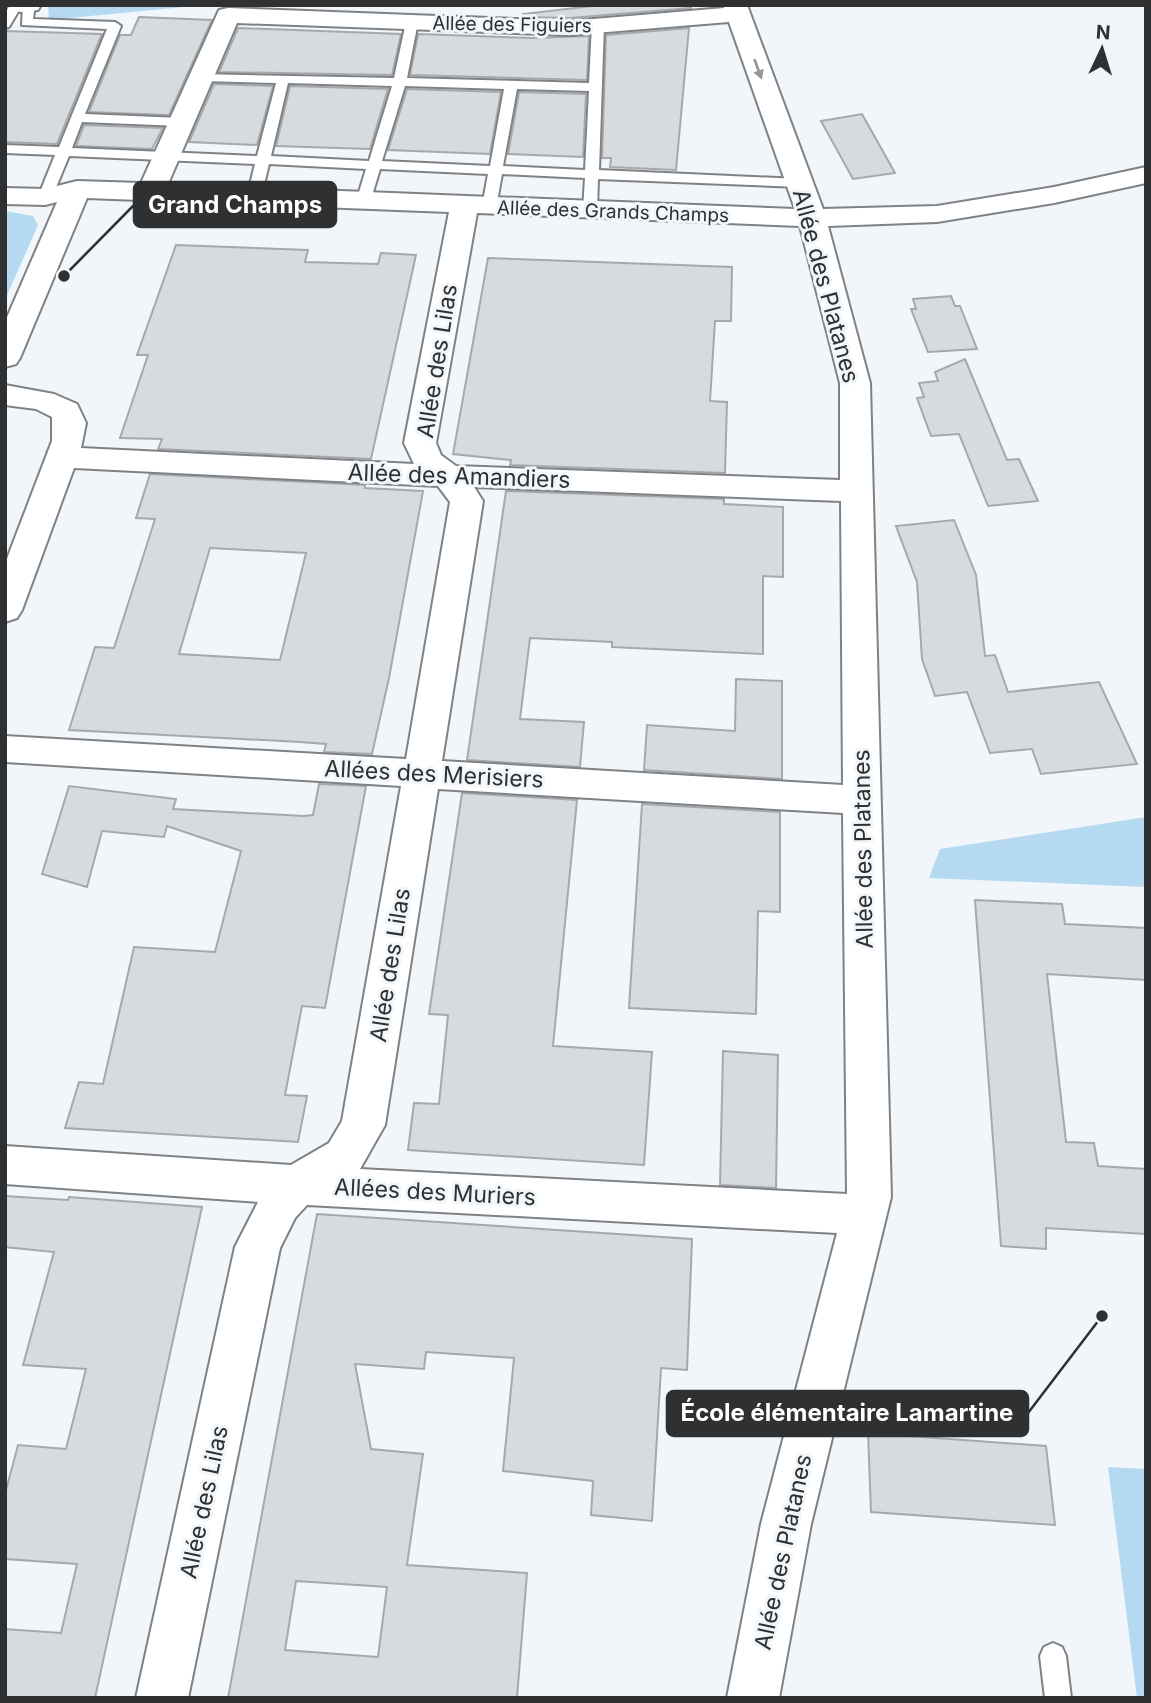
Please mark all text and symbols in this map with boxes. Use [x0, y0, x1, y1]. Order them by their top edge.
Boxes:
street label: Allée des Figuiers [432, 12, 592, 37]
north arrow [1067, 14, 1137, 84]
text: N [1095, 21, 1111, 45]
one-way arrow [753, 59, 764, 80]
callout: Grand Champs [134, 182, 336, 227]
street label: Allée des Platanes [787, 186, 865, 386]
text: Grand Champs [148, 190, 322, 219]
street label: Allée des Grands Champs [497, 196, 729, 227]
street label: Allée des Lilas [411, 282, 463, 440]
street label: Allée des Amandiers [347, 458, 571, 494]
street label: Allée des Platanes [847, 749, 879, 949]
street label: Allées des Merisiers [324, 754, 544, 794]
street label: Allée des Lilas [364, 886, 416, 1044]
street label: Allées des Muriers [334, 1173, 536, 1211]
callout: École élémentaire Lamartine [667, 1391, 1028, 1436]
text: École élémentaire Lamartine [681, 1398, 1013, 1427]
street label: Allée des Lilas [174, 1423, 234, 1581]
street label: Allée des Platanes [749, 1452, 817, 1652]

